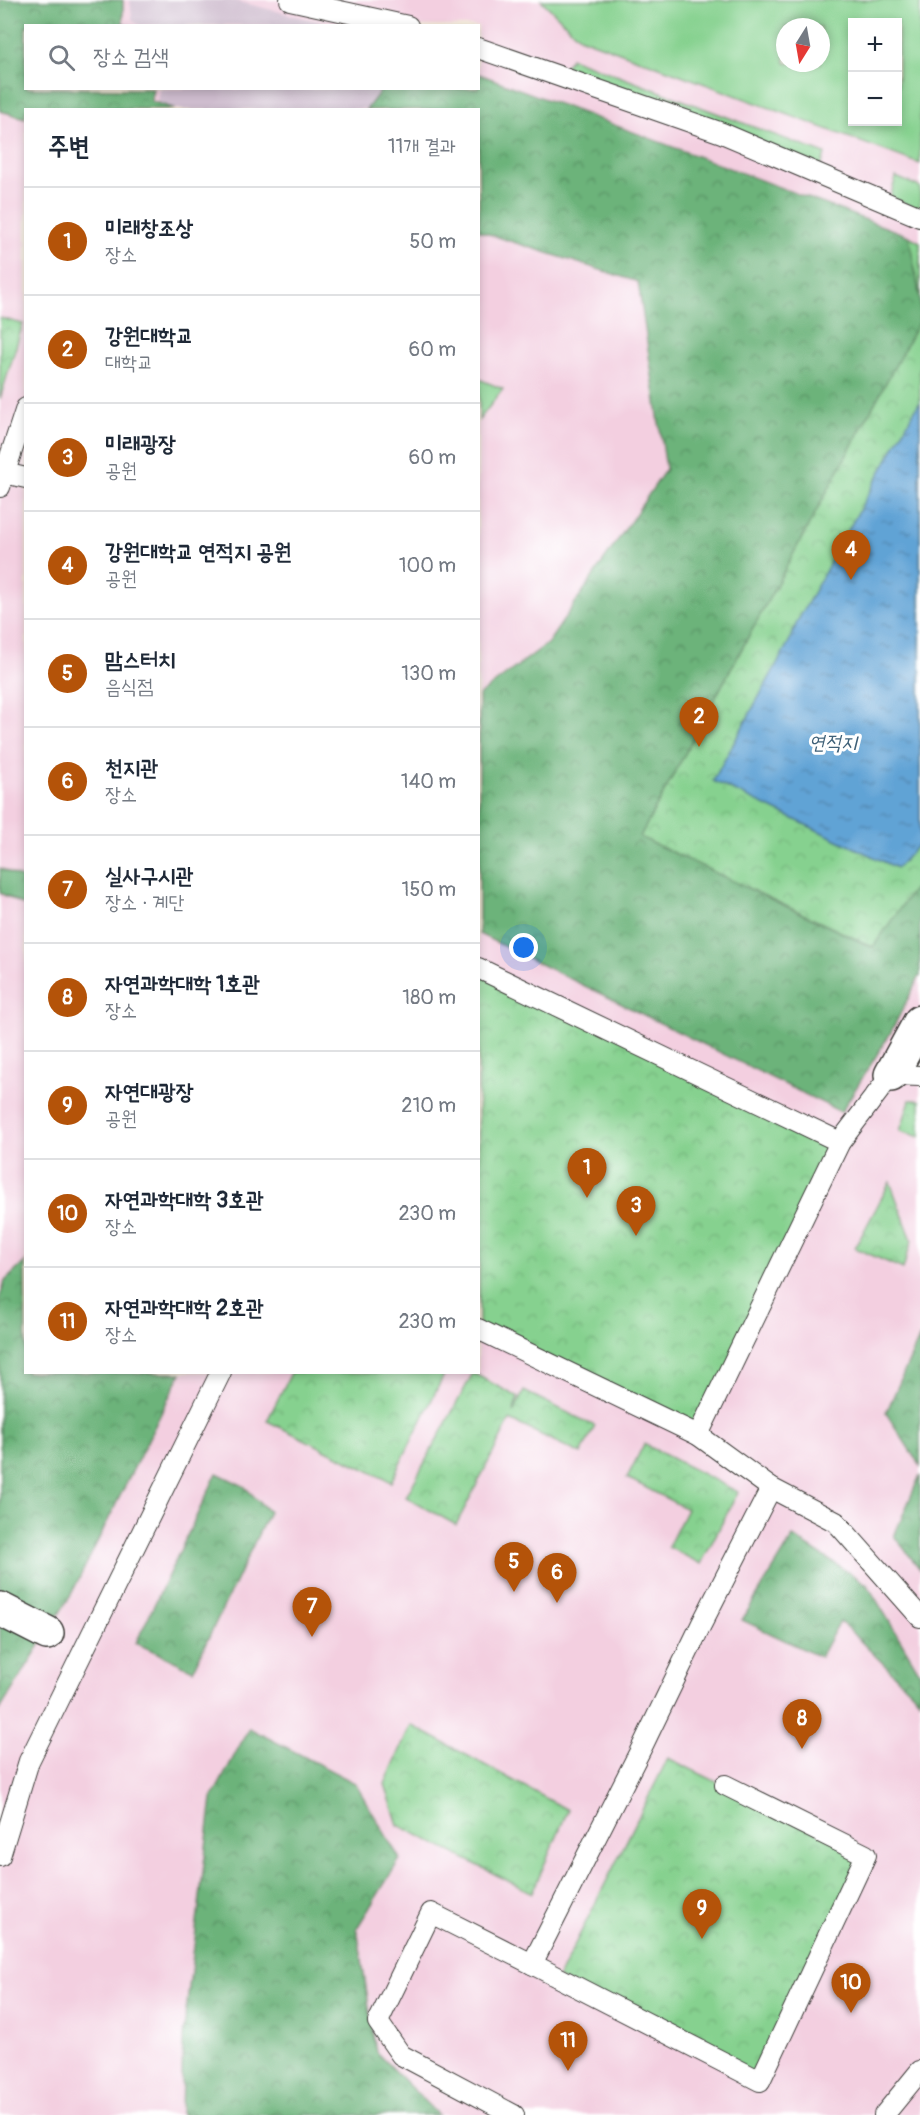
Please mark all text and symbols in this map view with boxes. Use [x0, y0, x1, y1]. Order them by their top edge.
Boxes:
north arrow [776, 18, 830, 72]
map controls [848, 18, 902, 126]
button: + [848, 18, 902, 72]
search box [24, 24, 480, 90]
icon: search [45, 41, 78, 74]
text: 장소 검색 [93, 43, 169, 71]
button: − [848, 72, 902, 126]
text: 주변 [48, 131, 90, 163]
text: 11개 결과 [388, 134, 456, 159]
text: 미래창조상 [105, 214, 194, 242]
text: 1 [64, 229, 71, 254]
text: 50 m [409, 229, 456, 254]
text: 장소 [105, 242, 137, 267]
text: 강원대학교 [105, 322, 194, 350]
text: 2 [62, 337, 73, 362]
text: 60 m [409, 337, 456, 362]
text: 대학교 [105, 350, 153, 375]
text: 미래광장 [105, 430, 176, 458]
text: 3 [62, 445, 73, 470]
text: 60 m [409, 445, 456, 470]
text: 공원 [105, 458, 137, 483]
pin: 4 [832, 530, 870, 580]
text: 강원대학교 연적지 공원 [105, 538, 292, 566]
text: 4 [62, 553, 73, 578]
text: 100 m [399, 553, 456, 578]
text: 공원 [105, 566, 137, 591]
text: 맘스터치 [105, 646, 176, 674]
text: 5 [62, 661, 73, 686]
text: 130 m [401, 661, 456, 686]
text: 음식점 [105, 674, 153, 699]
pin: 2 [680, 698, 718, 747]
water label: 연적지 [809, 730, 859, 755]
text: 천지관 [105, 754, 158, 782]
text: 6 [62, 769, 73, 794]
text: 140 m [401, 769, 456, 794]
text: 장소 [105, 782, 137, 807]
text: 실사구시관 [105, 862, 194, 890]
text: 7 [62, 877, 73, 902]
text: 150 m [402, 877, 456, 902]
text: 장소 · 계단 [105, 890, 185, 915]
your location [509, 933, 538, 962]
text: 자연과학대학 1호관 [105, 970, 260, 998]
text: 8 [62, 985, 73, 1010]
text: 180 m [402, 985, 456, 1010]
text: 장소 [105, 998, 137, 1023]
text: 자연대광장 [105, 1078, 194, 1106]
text: 9 [62, 1093, 73, 1118]
text: 210 m [401, 1093, 456, 1118]
text: 공원 [105, 1106, 137, 1131]
pin: 1 [568, 1148, 606, 1198]
text: 자연과학대학 3호관 [105, 1186, 264, 1214]
pin: 3 [616, 1186, 656, 1236]
text: 10 [57, 1201, 78, 1226]
text: 230 m [399, 1201, 456, 1226]
text: 장소 [105, 1214, 137, 1239]
text: 자연과학대학 2호관 [105, 1294, 264, 1322]
text: 11 [60, 1309, 75, 1334]
text: 230 m [399, 1309, 456, 1334]
text: 장소 [105, 1322, 137, 1347]
pin: 5 [494, 1542, 534, 1592]
pin: 6 [538, 1554, 576, 1603]
pin: 7 [292, 1588, 332, 1637]
pin: 8 [782, 1700, 822, 1749]
pin: 9 [682, 1890, 722, 1939]
pin: 10 [832, 1964, 870, 2013]
pin: 11 [548, 2022, 588, 2071]

